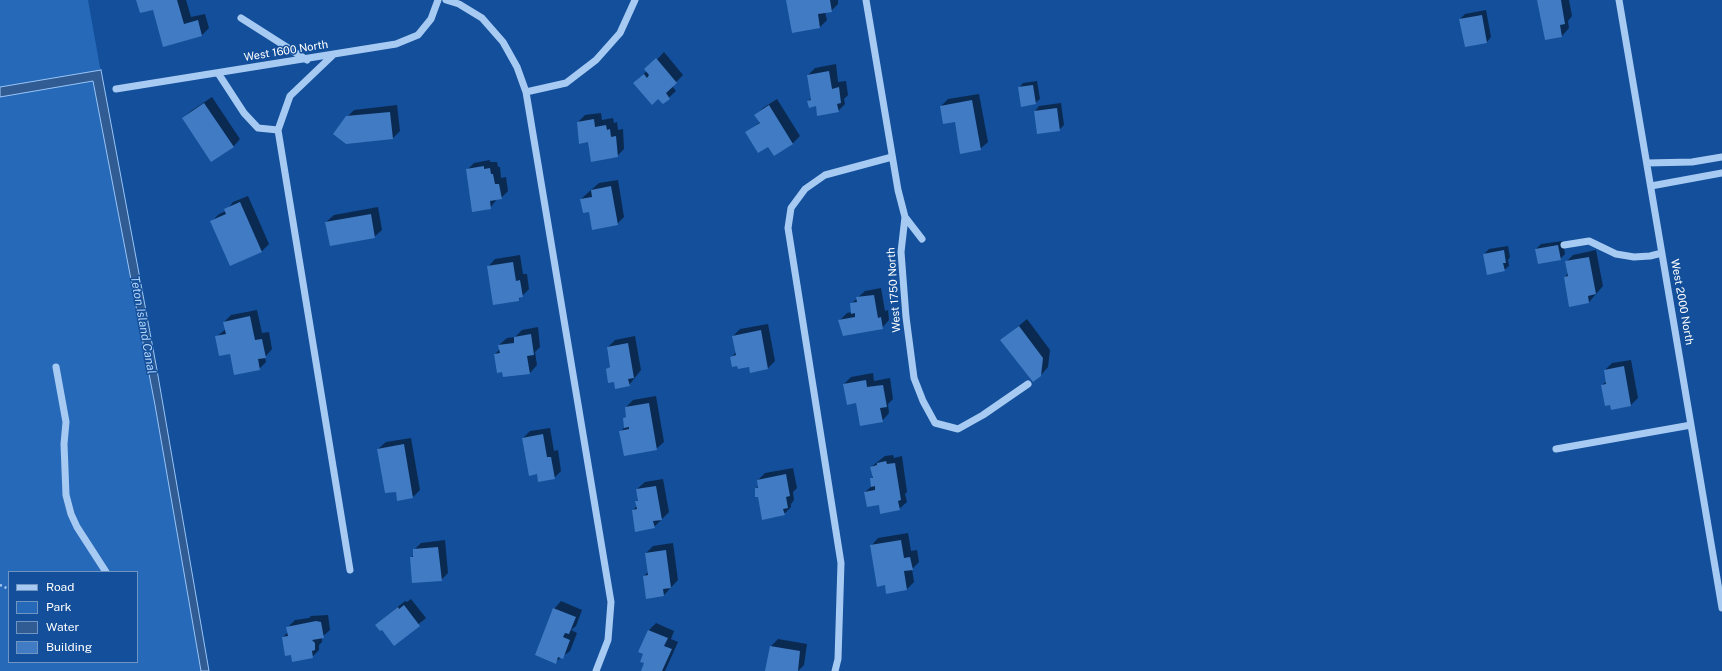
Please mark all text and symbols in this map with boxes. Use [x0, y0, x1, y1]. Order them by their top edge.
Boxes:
street label: West 1600 North [243, 38, 329, 64]
street label: West 1750 North [884, 247, 904, 333]
street label: West 2000 North [1668, 258, 1696, 346]
water label: Teton Island Canal [127, 275, 159, 375]
legend [8, 571, 138, 663]
text: Road [46, 580, 74, 594]
text: Park [46, 600, 72, 614]
text: Water [46, 620, 79, 634]
text: Building [46, 640, 92, 654]

